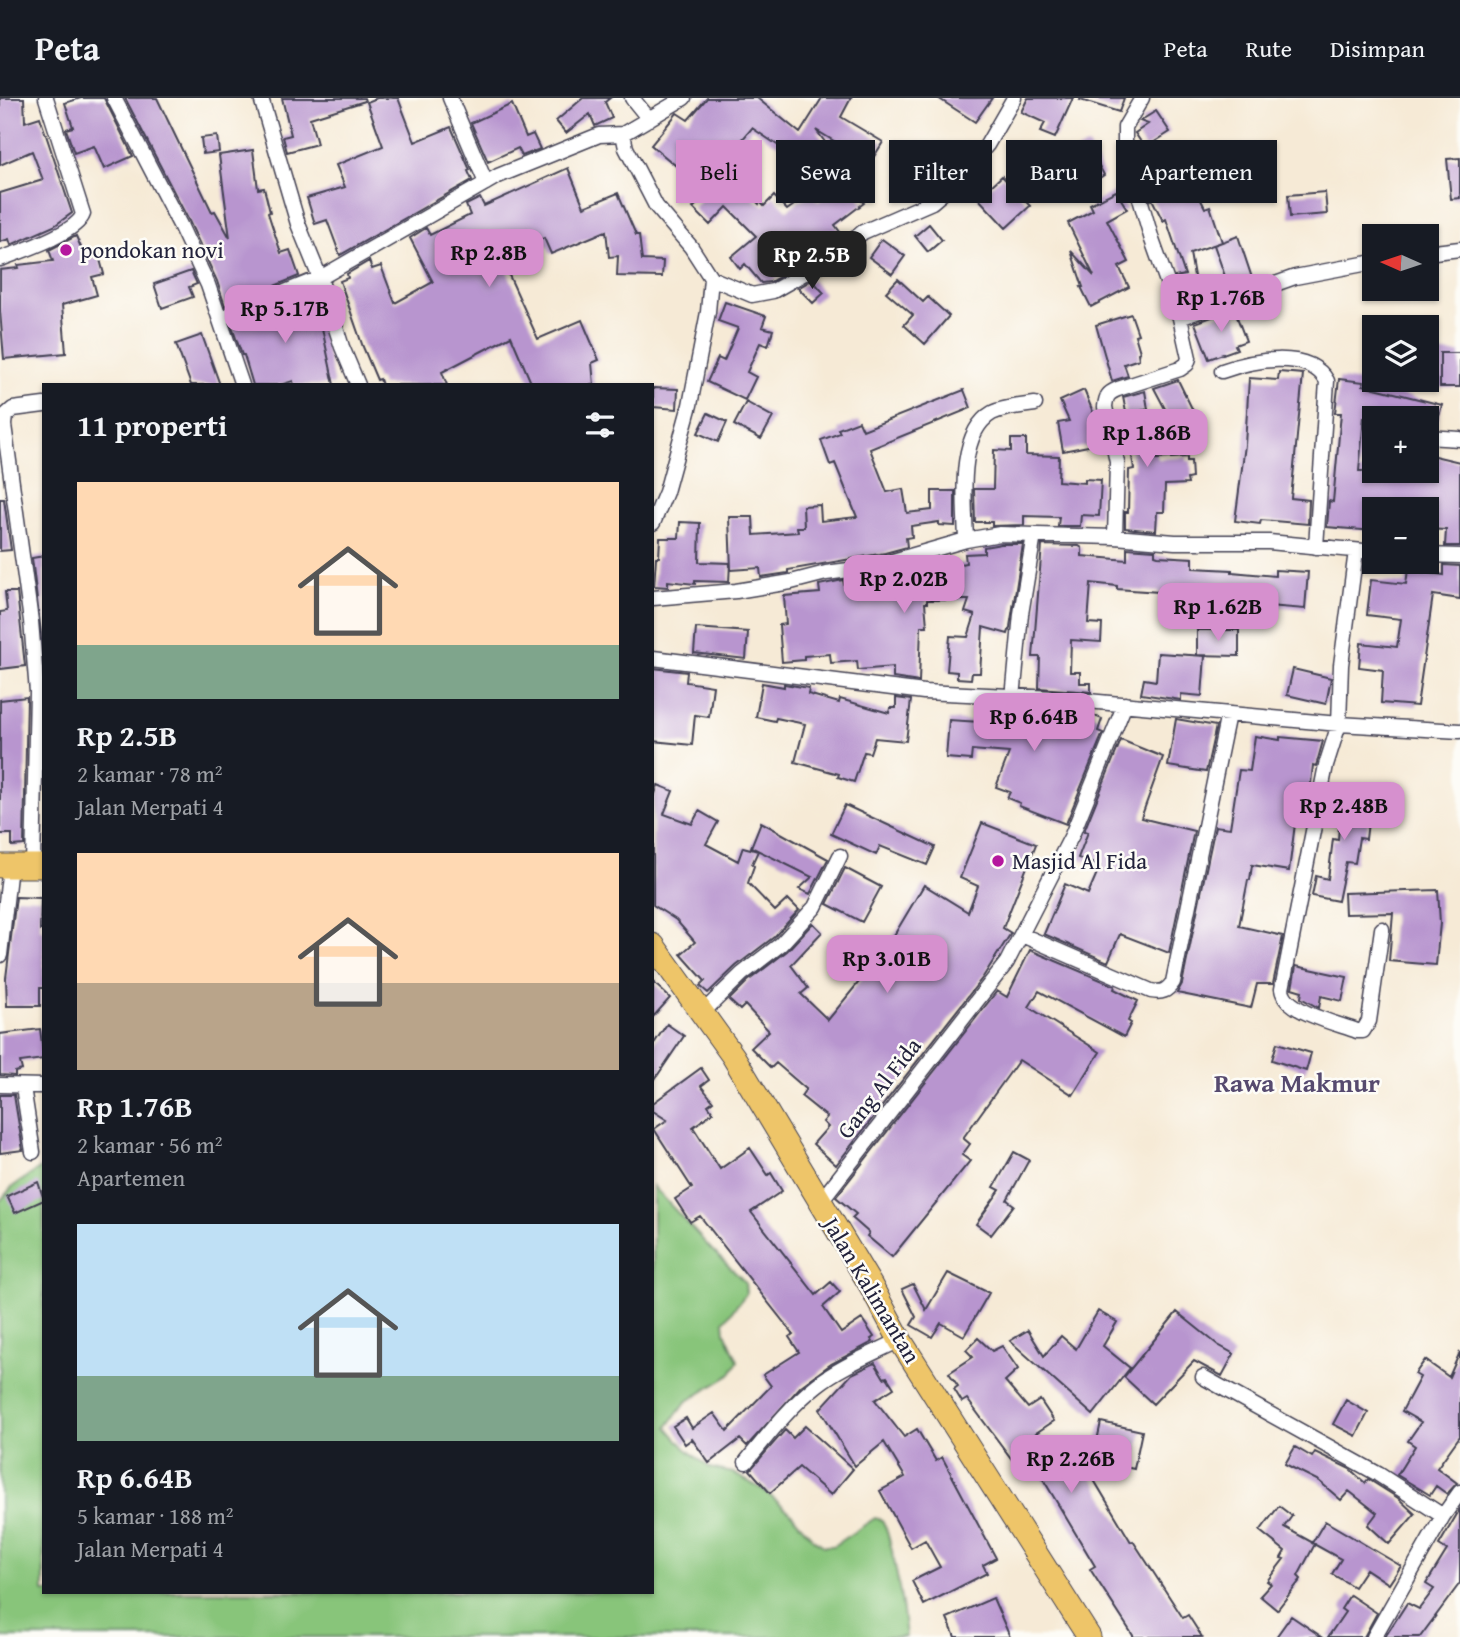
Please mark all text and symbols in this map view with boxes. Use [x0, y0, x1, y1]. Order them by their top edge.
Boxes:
text: Peta [35, 24, 100, 72]
text: Peta [1164, 31, 1207, 66]
text: Rute [1245, 31, 1292, 66]
text: Disimpan [1330, 31, 1425, 66]
chip: Beli [676, 140, 762, 203]
chip: Sewa [776, 140, 875, 203]
chip: Filter [889, 140, 992, 203]
chip: Baru [1006, 140, 1102, 203]
chip: Apartemen [1116, 140, 1277, 203]
north arrow [1362, 224, 1438, 301]
map controls [1362, 224, 1439, 574]
pin: Rp 2.8B [424, 230, 554, 289]
pin: Rp 2.5B [747, 232, 877, 291]
place label: pondokan novi [80, 233, 224, 266]
text: Rp 2.8B [451, 235, 527, 268]
text: Rp 2.5B [774, 237, 850, 270]
marker: pondokan novi [58, 242, 74, 258]
pin: Rp 1.76B [1149, 274, 1293, 334]
text: Rp 1.76B [1177, 280, 1265, 313]
pin: Rp 5.17B [213, 286, 357, 345]
text: Rp 5.17B [241, 291, 329, 324]
button: layers [1362, 315, 1439, 392]
text: 11 properti [77, 403, 227, 447]
icon: filters [581, 406, 619, 444]
button: + [1362, 406, 1439, 483]
pin: Rp 1.86B [1075, 410, 1219, 469]
text: Rp 1.86B [1103, 415, 1191, 448]
button: − [1362, 497, 1439, 574]
icon: home [285, 528, 411, 654]
pin: Rp 2.02B [832, 556, 976, 615]
text: Rp 2.02B [860, 561, 948, 594]
pin: Rp 1.62B [1146, 584, 1290, 643]
text: Rp 1.62B [1174, 589, 1262, 622]
pin: Rp 6.64B [962, 694, 1106, 753]
text: Rp 6.64B [990, 699, 1078, 732]
text: Rp 2.5B [77, 713, 177, 757]
text: 2 kamar · 78 m² [77, 757, 223, 790]
pin: Rp 2.48B [1272, 782, 1416, 842]
text: Rp 2.48B [1300, 788, 1388, 821]
text: Jalan Merpati 4 [77, 790, 224, 823]
place label: Masjid Al Fida [1012, 844, 1147, 877]
marker: Masjid Al Fida [990, 853, 1006, 869]
icon: home [285, 899, 411, 1025]
pin: Rp 3.01B [815, 936, 959, 995]
text: Rp 3.01B [843, 941, 931, 974]
street label: Gang Al Fida [829, 1030, 929, 1145]
district label: Rawa Makmur [1214, 1063, 1380, 1102]
text: Rp 1.76B [77, 1084, 193, 1128]
text: 2 kamar · 56 m² [77, 1128, 223, 1161]
text: Apartemen [77, 1161, 185, 1194]
street label: Jalan Kalimantan [814, 1208, 929, 1369]
icon: home [285, 1270, 411, 1396]
pin: Rp 2.26B [999, 1436, 1143, 1495]
text: Rp 2.26B [1027, 1441, 1115, 1474]
text: Rp 6.64B [77, 1455, 193, 1499]
text: 5 kamar · 188 m² [77, 1499, 234, 1532]
text: Jalan Merpati 4 [77, 1532, 224, 1565]

